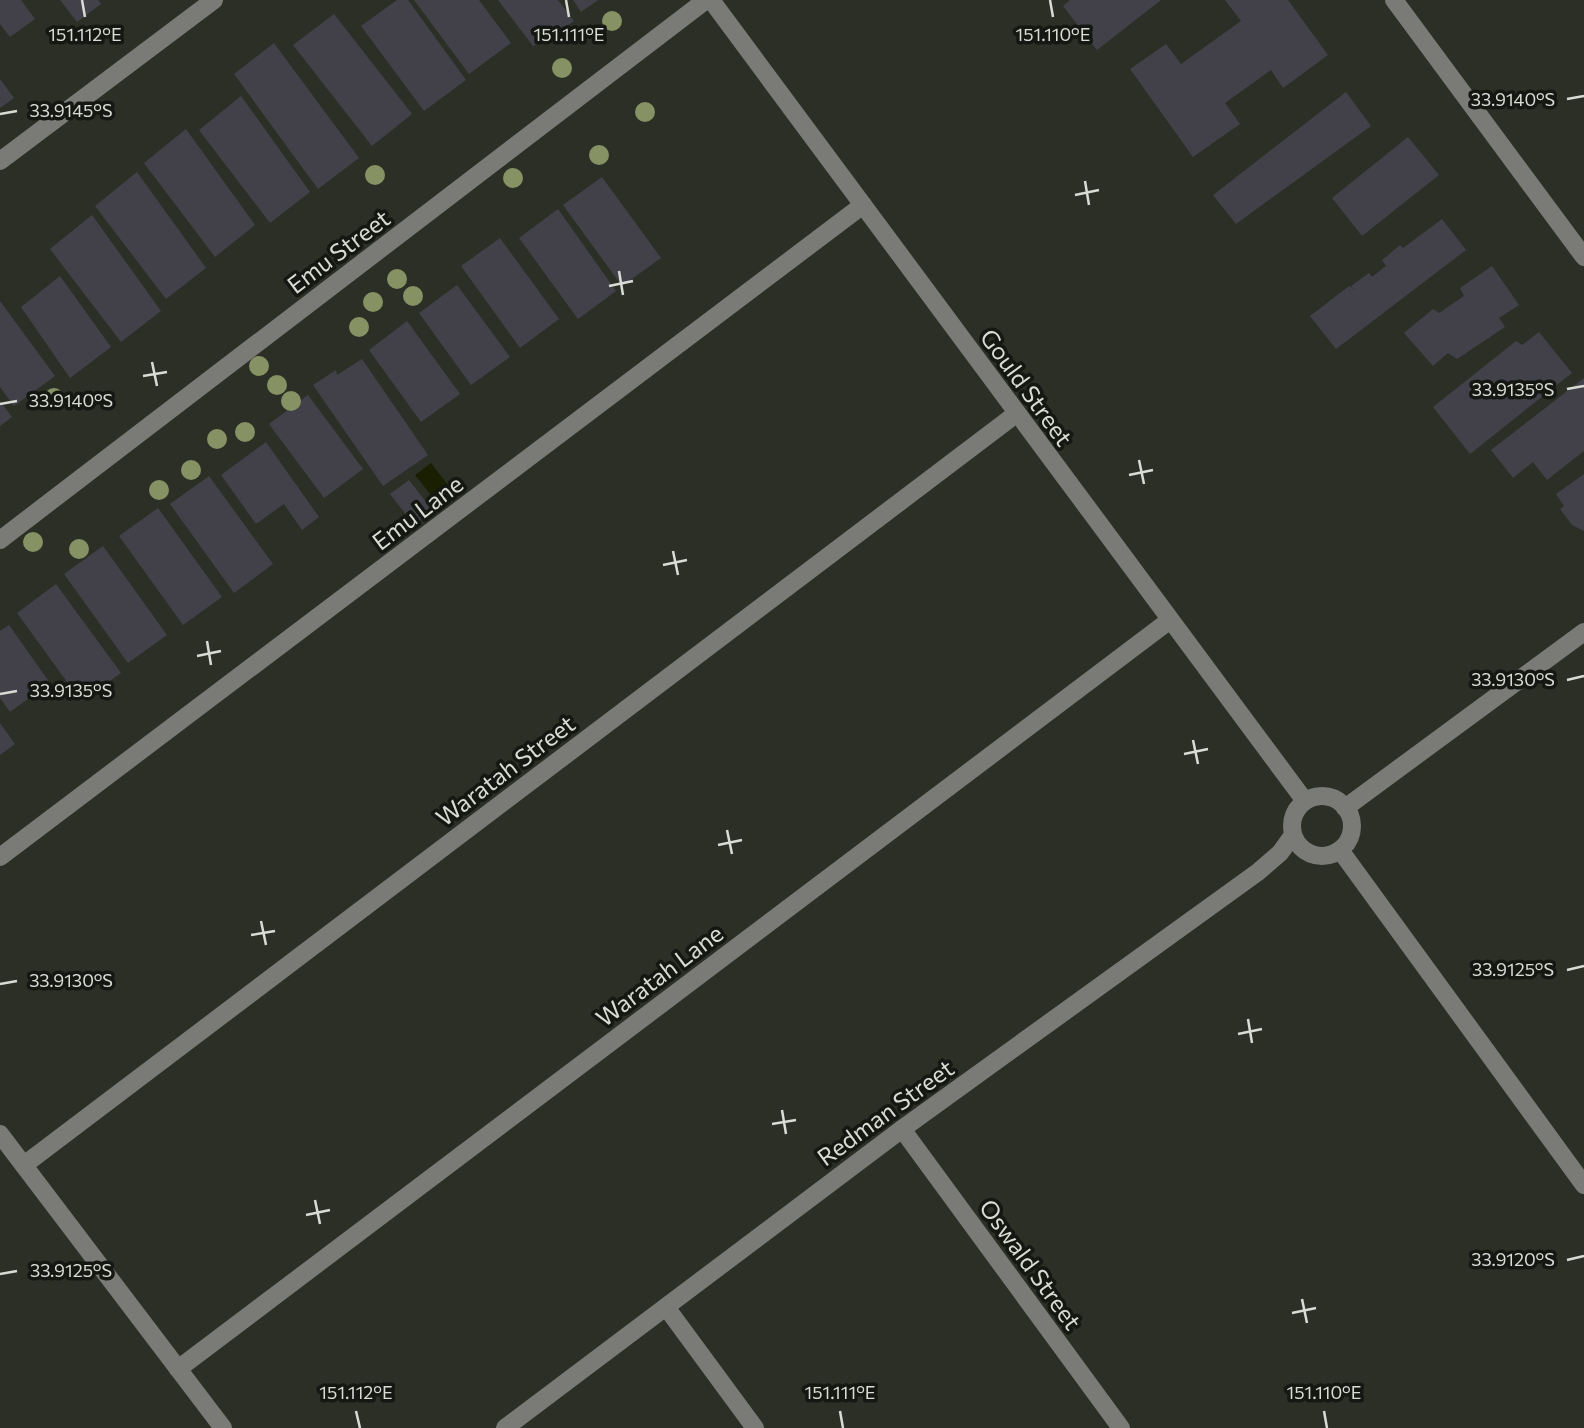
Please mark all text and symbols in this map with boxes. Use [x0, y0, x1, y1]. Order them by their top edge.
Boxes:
text: 151.112°E [48, 23, 122, 45]
text: 151.111°E [534, 23, 604, 45]
text: 151.110°E [1016, 23, 1090, 45]
text: 33.9140°S [1471, 88, 1555, 110]
text: 33.9145°S [30, 99, 112, 121]
street label: Emu Street [281, 203, 395, 299]
street label: Gould Street [975, 323, 1079, 451]
text: 33.9135°S [1472, 378, 1554, 400]
text: 33.9140°S [29, 389, 113, 411]
street label: Emu Lane [366, 469, 468, 555]
text: 33.9130°S [1471, 668, 1555, 690]
text: 33.9135°S [30, 679, 112, 701]
street label: Waratah Street [430, 708, 580, 832]
street label: Waratah Lane [590, 918, 728, 1032]
text: 33.9125°S [1472, 958, 1554, 980]
text: 33.9130°S [29, 969, 113, 991]
street label: Redman Street [811, 1053, 959, 1171]
street label: Oswald Street [974, 1193, 1088, 1335]
text: 33.9120°S [1471, 1248, 1555, 1270]
text: 33.9125°S [30, 1259, 112, 1281]
text: 151.112°E [319, 1381, 393, 1403]
text: 151.111°E [805, 1381, 875, 1403]
text: 151.110°E [1287, 1381, 1361, 1403]

